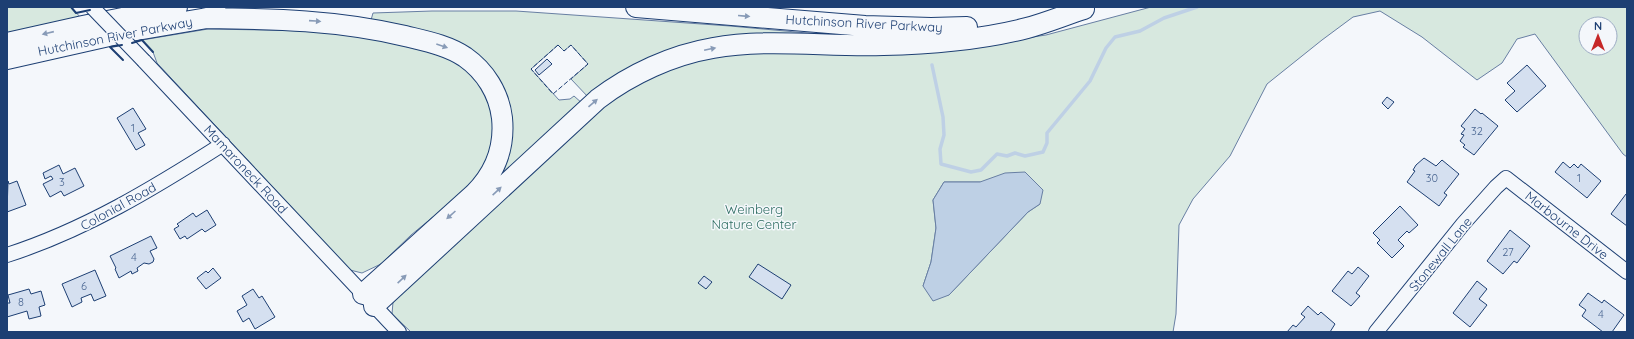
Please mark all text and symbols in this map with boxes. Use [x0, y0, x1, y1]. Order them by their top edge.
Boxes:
street label: Hutchinson River Parkway [785, 11, 943, 35]
street label: Hutchinson River Parkway [36, 13, 194, 59]
one-way arrow [738, 13, 750, 20]
north arrow [1578, 16, 1618, 56]
one-way arrow [309, 18, 321, 25]
text: N [1594, 19, 1602, 33]
one-way arrow [42, 31, 54, 37]
one-way arrow [436, 44, 448, 50]
one-way arrow [704, 45, 716, 51]
one-way arrow [588, 98, 599, 107]
house number: 1 [131, 121, 135, 135]
street label: Mamaroneck Road [201, 121, 291, 217]
house number: 32 [1471, 124, 1483, 138]
house number: 30 [1426, 171, 1438, 185]
house number: 1 [1577, 171, 1581, 185]
house number: 3 [59, 175, 65, 189]
street label: Colonial Road [77, 179, 159, 233]
one-way arrow [492, 186, 503, 195]
street label: Marbourne Drive [1522, 187, 1612, 263]
park label: Weinberg Nature Center [712, 201, 796, 232]
one-way arrow [446, 210, 456, 219]
street label: Stonewall Lane [1405, 214, 1475, 294]
house number: 27 [1502, 245, 1514, 259]
house number: 4 [131, 250, 137, 264]
one-way arrow [397, 274, 407, 284]
house number: 6 [81, 279, 87, 293]
house number: 8 [18, 295, 24, 309]
house number: 4 [1598, 307, 1604, 321]

